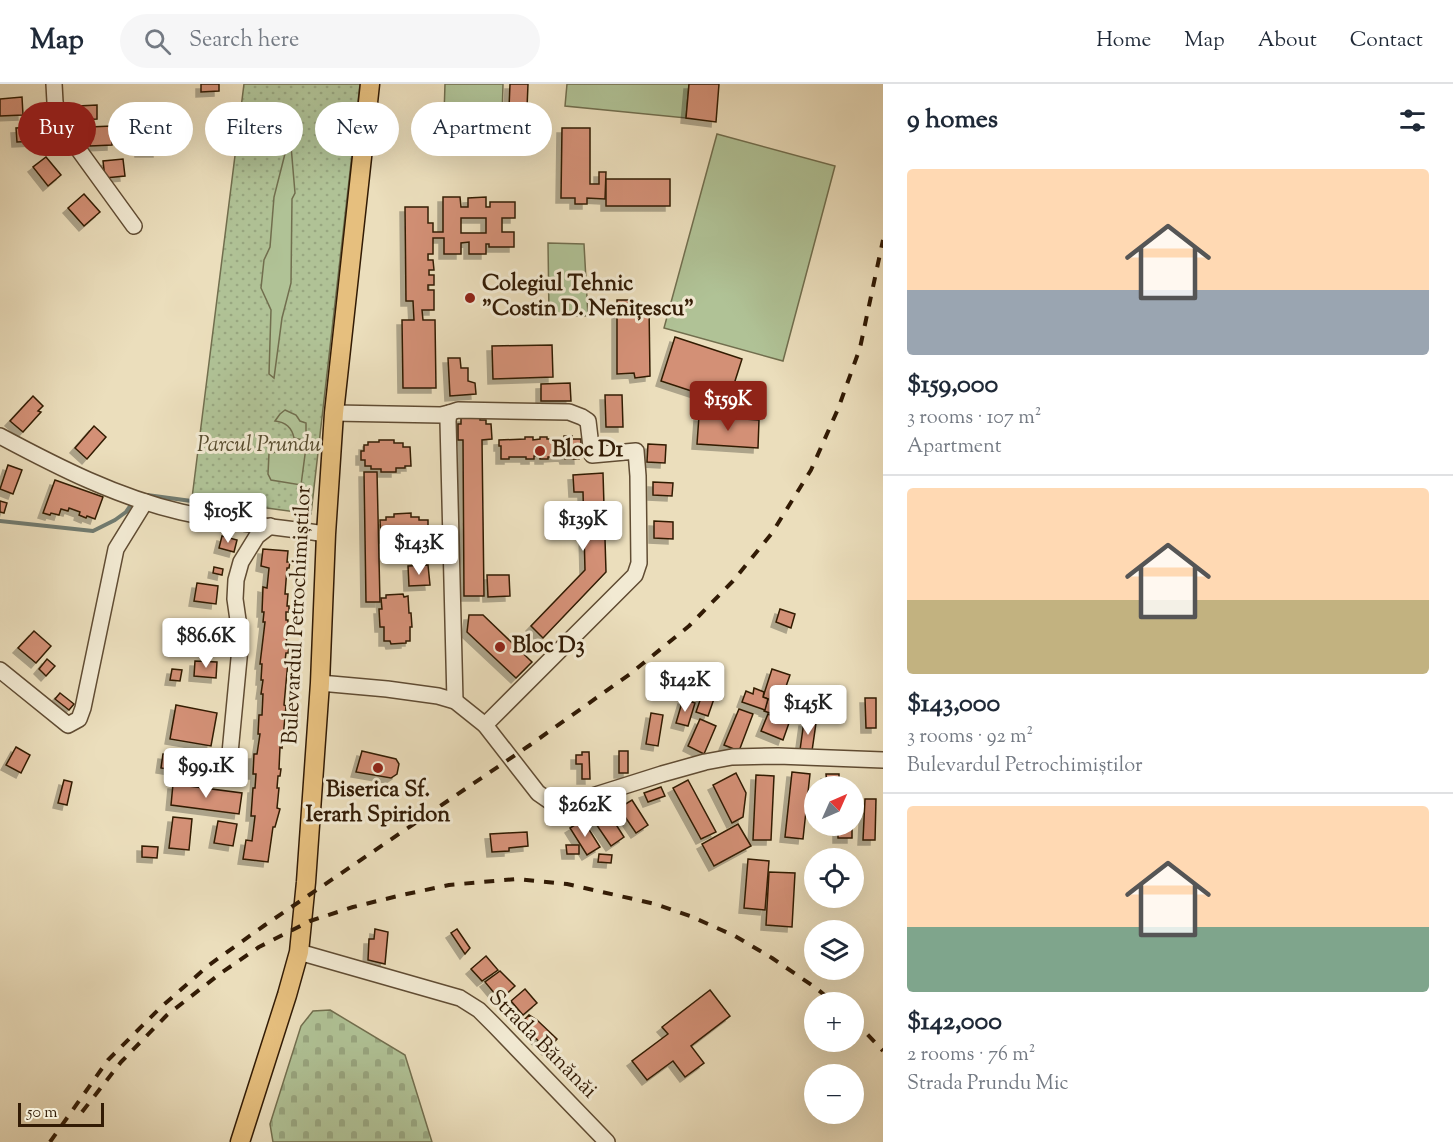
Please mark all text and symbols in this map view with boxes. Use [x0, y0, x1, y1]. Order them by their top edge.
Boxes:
search box [120, 14, 540, 68]
text: Map [30, 21, 84, 61]
icon: search [141, 25, 174, 58]
text: Search here [189, 25, 299, 57]
text: Home [1096, 26, 1151, 56]
text: Map [1184, 26, 1225, 56]
text: About [1258, 26, 1317, 56]
text: Contact [1350, 26, 1423, 56]
chip: Buy [18, 102, 96, 156]
chip: Rent [108, 102, 193, 156]
chip: Filters [205, 102, 303, 156]
chip: New [315, 102, 399, 156]
chip: Apartment [411, 102, 552, 156]
text: 9 homes [907, 102, 998, 139]
icon: filters [1396, 104, 1429, 137]
icon: home [1114, 208, 1222, 316]
place label: Colegiul Tehnic "Costin D. Nenițescu" [482, 269, 694, 326]
marker: Colegiul Tehnic "Costin D. Nenițescu" [463, 291, 477, 305]
text: $159,000 [907, 367, 998, 404]
pin: $159K [686, 381, 770, 432]
text: $159K [704, 386, 752, 415]
text: 3 rooms · 107 m² [907, 404, 1041, 433]
park label: Parcul Prundu [197, 430, 321, 462]
text: Apartment [907, 433, 1002, 462]
place label: Bloc D1 [552, 435, 624, 467]
marker: Bloc D1 [533, 444, 547, 458]
street label: Bulevardul Petrochimiștilor [275, 485, 321, 745]
pin: $105K [186, 493, 270, 544]
text: $105K [203, 498, 253, 527]
pin: $139K [541, 501, 625, 552]
text: $139K [558, 506, 608, 535]
pin: $143K [377, 525, 461, 576]
icon: home [1114, 527, 1222, 635]
text: $143K [394, 530, 444, 559]
pin: $86.6K [157, 618, 255, 669]
text: $86.6K [176, 623, 236, 652]
place label: Bloc D3 [512, 631, 585, 663]
marker: Bloc D3 [493, 640, 507, 654]
pin: $142K [643, 662, 727, 713]
text: $142K [659, 667, 711, 696]
pin: $145K [766, 685, 850, 736]
text: $143,000 [907, 686, 1000, 723]
text: $145K [784, 690, 832, 719]
text: 3 rooms · 92 m² [907, 723, 1033, 752]
pin: $99.1K [157, 748, 255, 799]
text: Bulevardul Petrochimiștilor [907, 752, 1143, 781]
text: $99.1K [178, 753, 234, 782]
marker: Biserica Sf. Ierarh Spiridon [371, 761, 385, 775]
place label: Biserica Sf. Ierarh Spiridon [306, 775, 450, 832]
north arrow [804, 776, 864, 836]
map controls [804, 776, 864, 1124]
pin: $262K [543, 787, 627, 838]
text: $262K [558, 792, 612, 821]
icon: home [1114, 845, 1222, 953]
button: locate [804, 848, 864, 908]
button: layers [804, 920, 864, 980]
street label: Strada Bănănăi [480, 983, 604, 1107]
button: + [804, 992, 864, 1052]
text: $142,000 [907, 1004, 1002, 1041]
text: 2 rooms · 76 m² [907, 1041, 1035, 1070]
button: − [804, 1064, 864, 1124]
text: Strada Prundu Mic [907, 1070, 1069, 1099]
scale bar [18, 1100, 104, 1128]
text: 50 m [27, 1102, 58, 1125]

